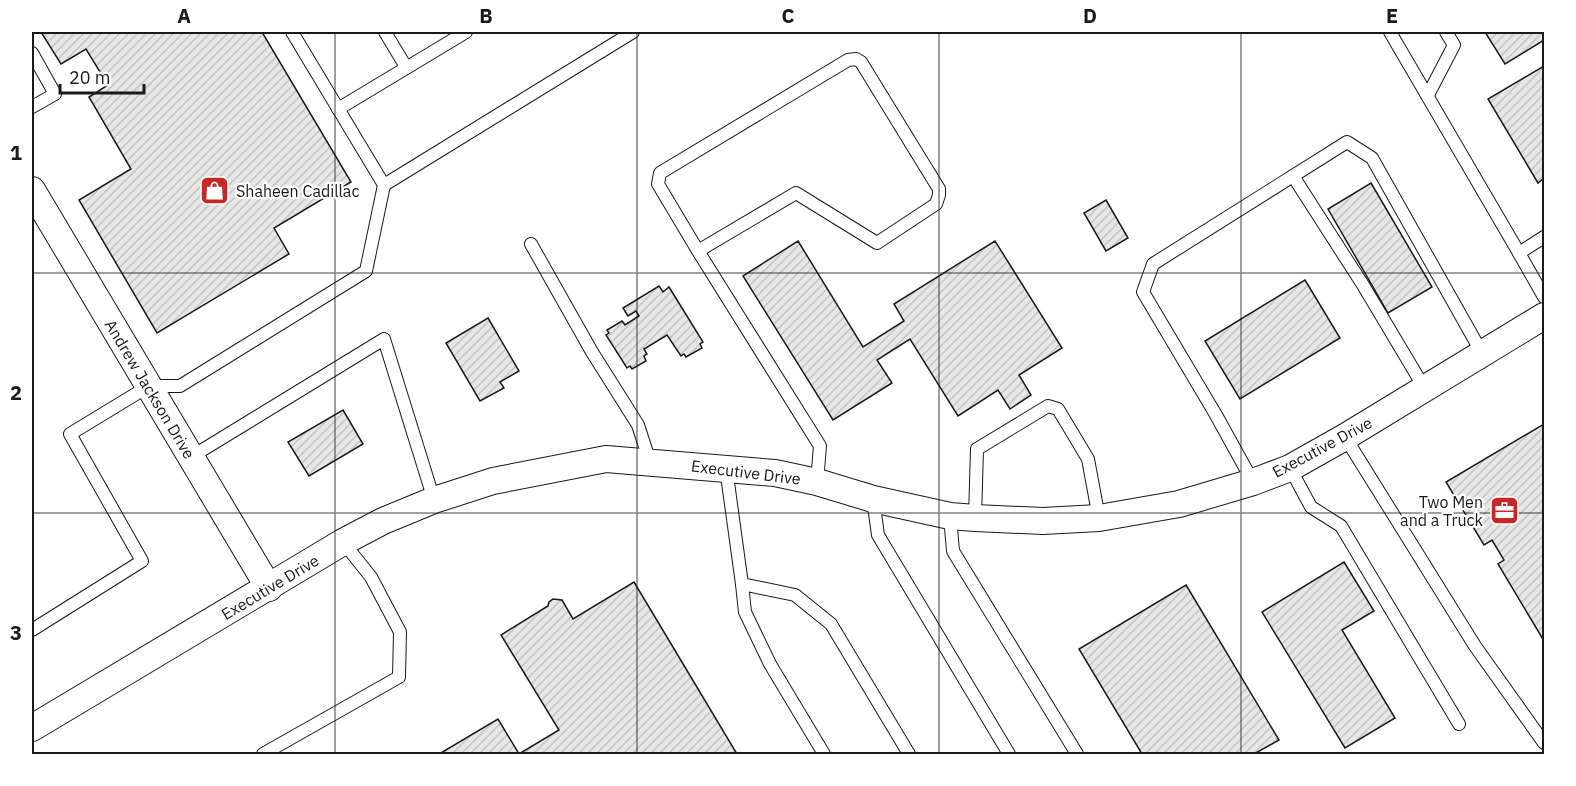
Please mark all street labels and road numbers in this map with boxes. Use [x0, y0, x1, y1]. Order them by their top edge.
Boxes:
street label: Andrew Jackson Drive [100, 316, 200, 462]
street label: Executive Drive [1269, 412, 1376, 482]
street label: Executive Drive [690, 455, 802, 489]
street label: Executive Drive [218, 550, 323, 624]

